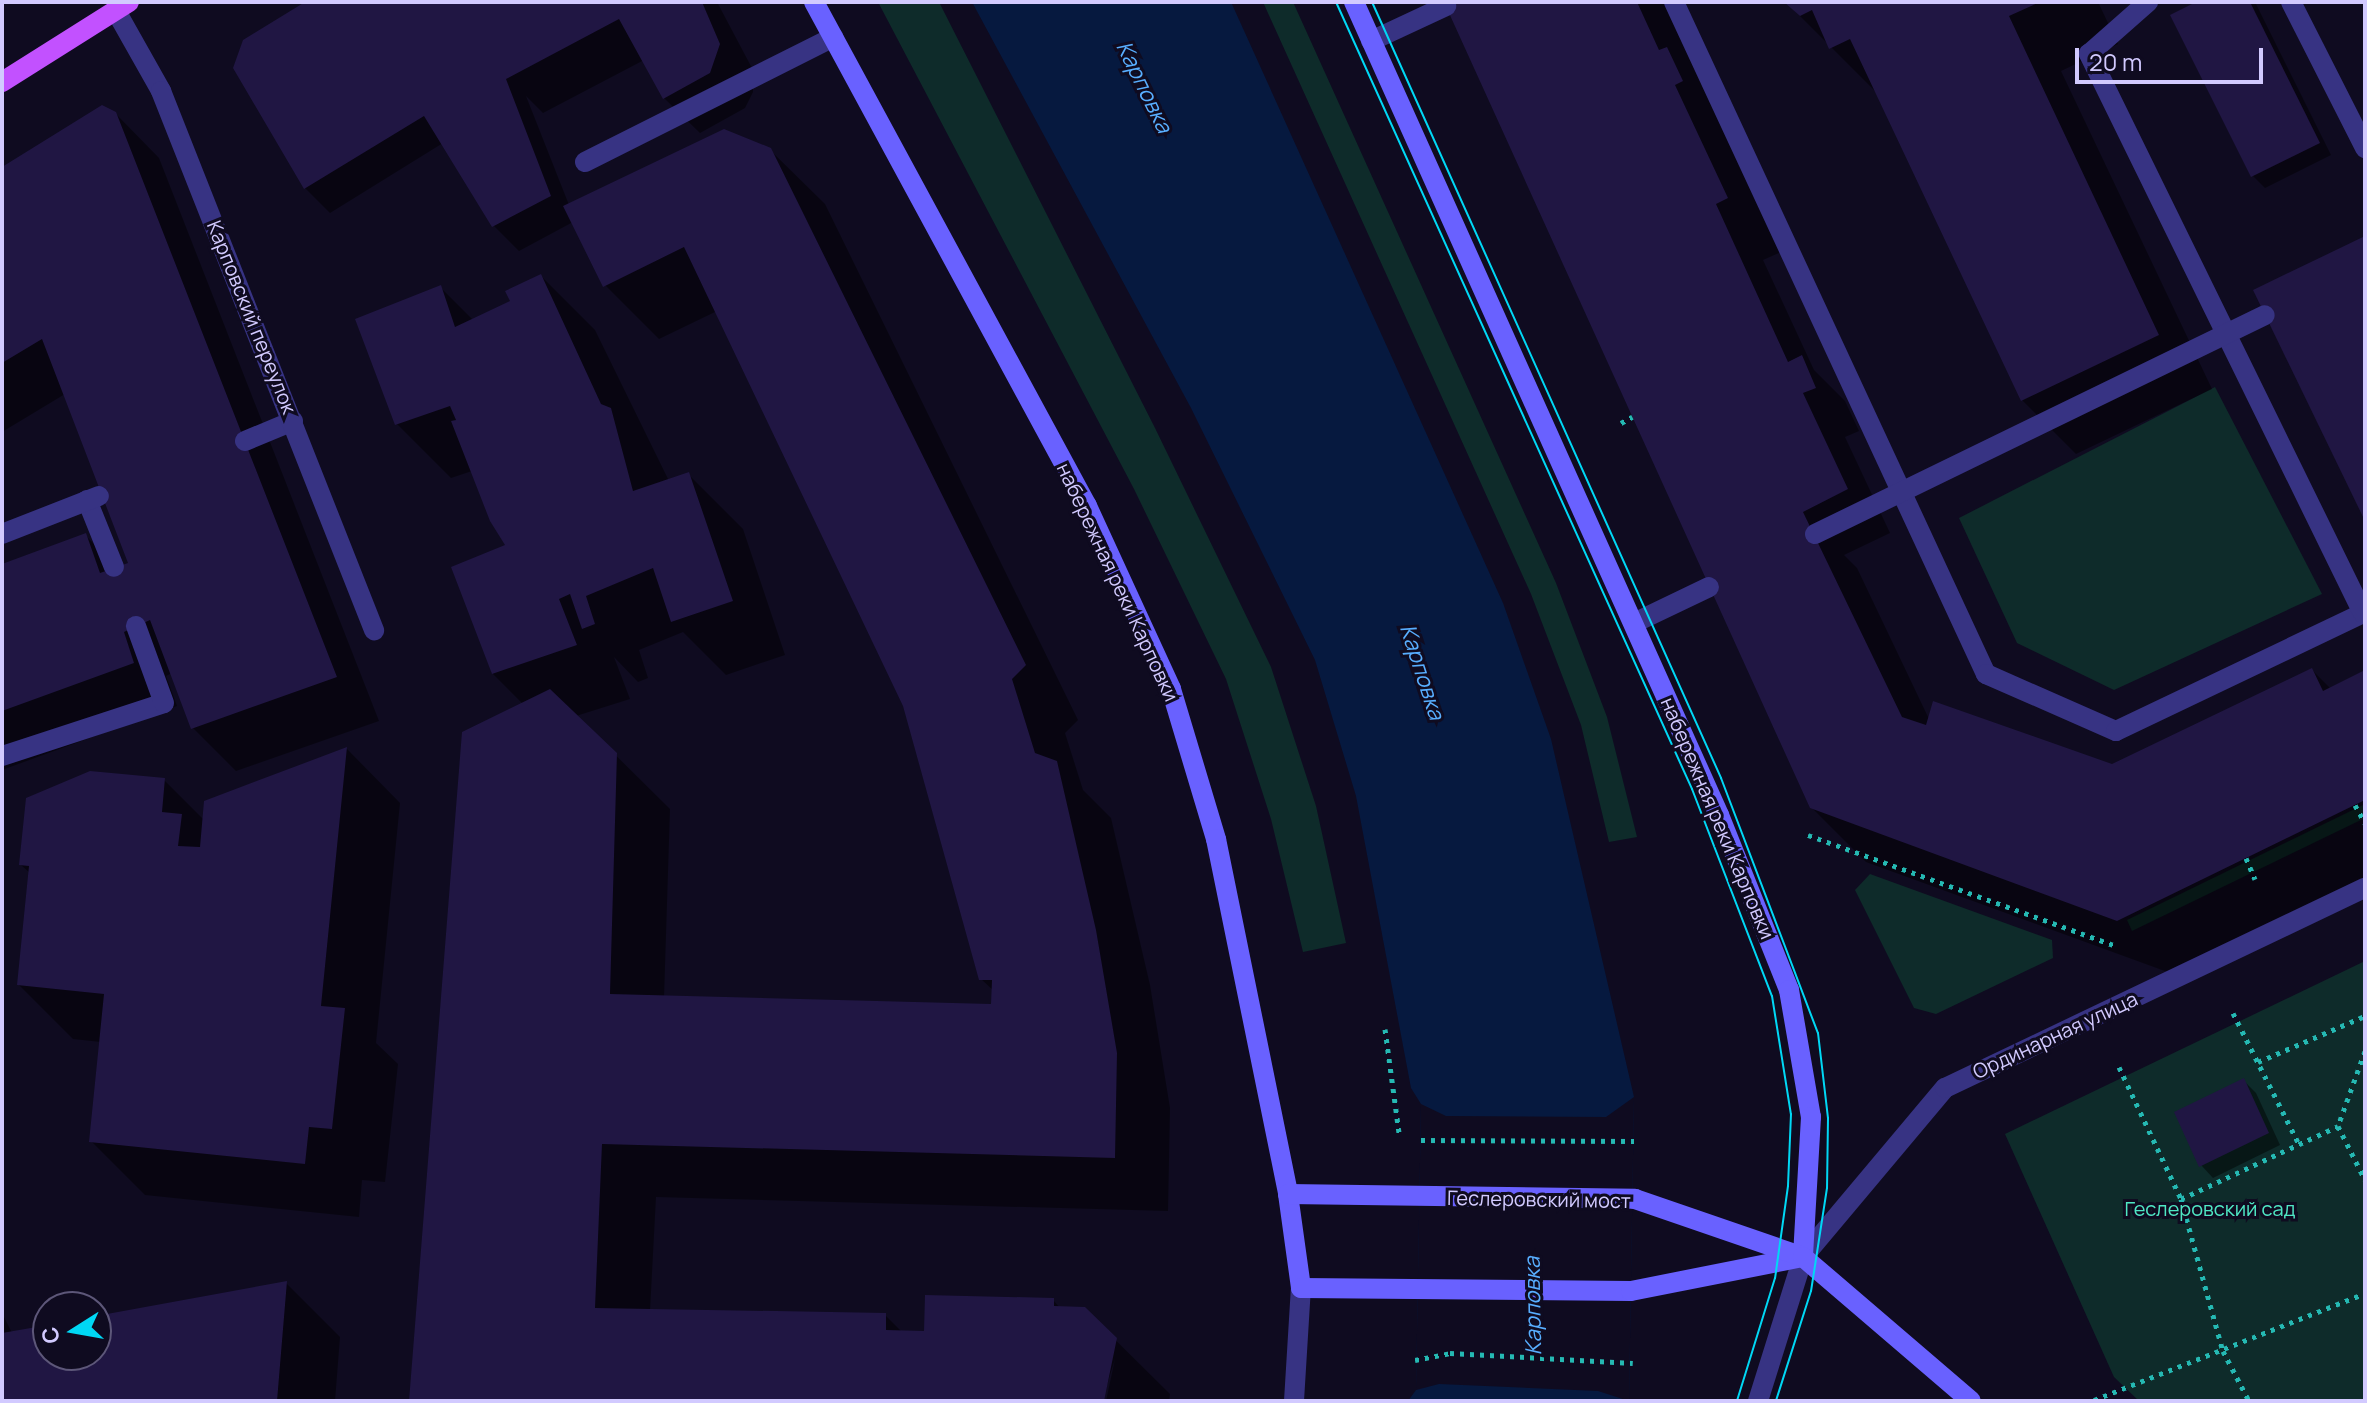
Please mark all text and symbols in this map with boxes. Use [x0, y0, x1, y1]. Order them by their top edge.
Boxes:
scale bar [2079, 32, 2267, 82]
water label: Карповка [1110, 37, 1178, 137]
text: 20 m [2089, 45, 2142, 78]
street label: Карповский переулок [202, 217, 302, 417]
street label: набережная реки Карповки [1052, 459, 1184, 705]
water label: Карповка [1394, 621, 1450, 723]
street label: набережная реки Карповки [1656, 694, 1780, 942]
street label: Ординарная улица [1969, 986, 2141, 1084]
street label: Геслеровский мост [1447, 1185, 1631, 1213]
park label: Геслеровский сад [2124, 1196, 2296, 1220]
water label: Карповка [1519, 1256, 1547, 1356]
north arrow [32, 1291, 112, 1371]
text: С [34, 1324, 67, 1346]

